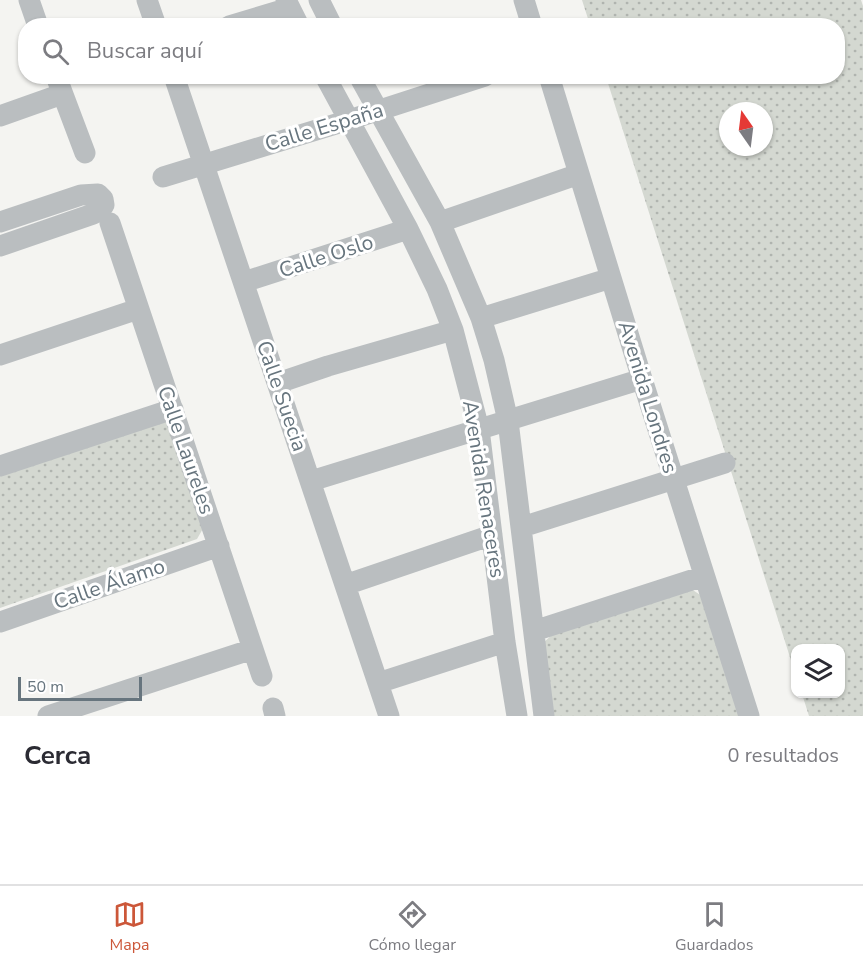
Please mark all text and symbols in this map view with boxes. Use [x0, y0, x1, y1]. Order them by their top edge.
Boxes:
search box [18, 18, 845, 84]
icon: search [39, 35, 72, 68]
text: Buscar aquí [87, 36, 202, 66]
street label: Calle España [261, 96, 387, 158]
north arrow [719, 102, 773, 156]
street label: Calle Oslo [275, 228, 377, 284]
street label: Avenida Londres [612, 317, 684, 477]
street label: Calle Suecia [250, 337, 314, 455]
street label: Calle Laureles [151, 382, 221, 518]
street label: Avenida Renaceres [456, 398, 512, 580]
street label: Calle Álamo [50, 552, 168, 616]
map controls [791, 644, 845, 698]
button: layers [791, 644, 845, 698]
scale bar [18, 674, 142, 702]
text: 50 m [27, 676, 64, 698]
text: Cerca [24, 738, 91, 773]
text: 0 resultados [728, 742, 839, 769]
tab: Mapa [110, 898, 150, 956]
tab: Cómo llegar [369, 898, 456, 956]
tab: Guardados [675, 898, 753, 956]

